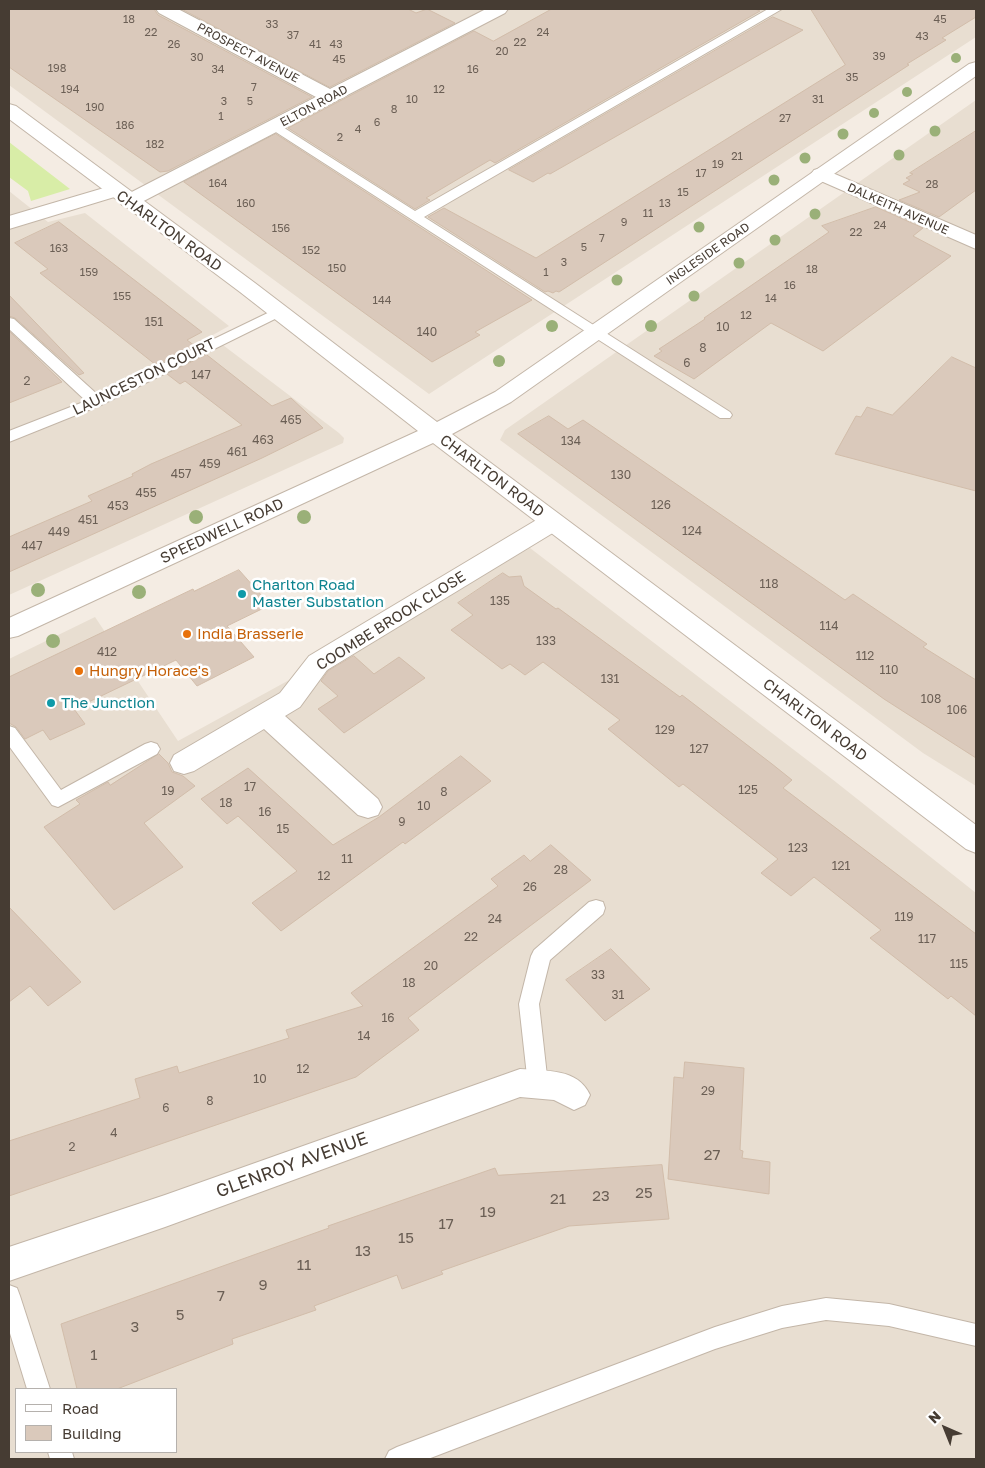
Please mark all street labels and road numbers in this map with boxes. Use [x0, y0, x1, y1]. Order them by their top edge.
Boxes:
street label: PROSPECT AVENUE [194, 20, 302, 86]
street label: ELTON ROAD [278, 82, 350, 130]
street label: DALKEITH AVENUE [845, 180, 951, 238]
street label: CHARLTON ROAD [113, 187, 225, 275]
street label: INGLESIDE ROAD [663, 220, 753, 288]
street label: LAUNCESTON COURT [70, 335, 218, 419]
street label: CHARLTON ROAD [436, 431, 548, 521]
street label: SPEEDWELL ROAD [157, 495, 287, 567]
street label: COOMBE BROOK CLOSE [313, 568, 469, 674]
street label: CHARLTON ROAD [759, 675, 871, 765]
street label: GLENROY AVENUE [213, 1128, 371, 1202]

